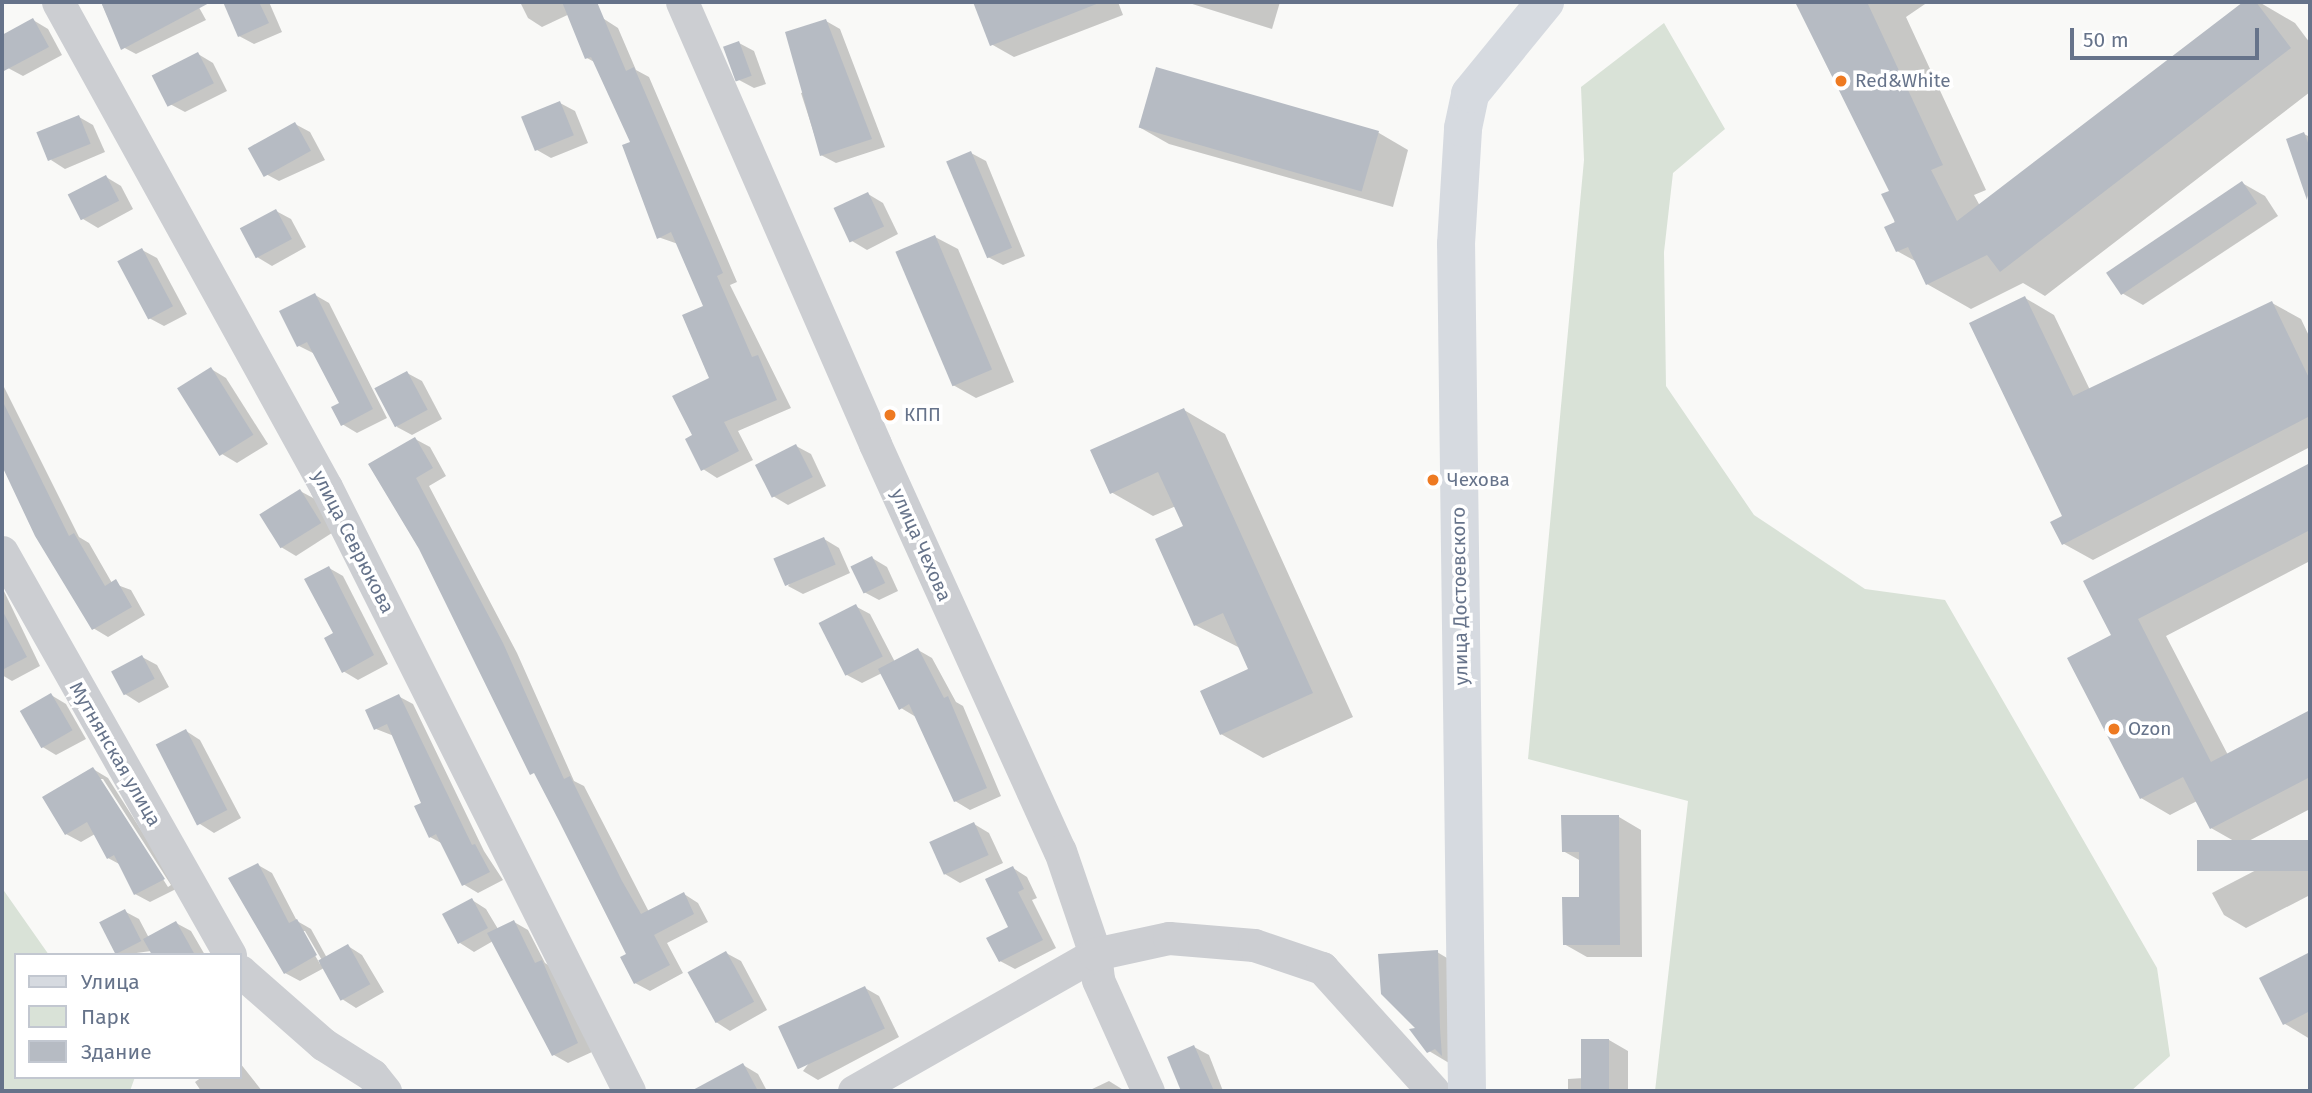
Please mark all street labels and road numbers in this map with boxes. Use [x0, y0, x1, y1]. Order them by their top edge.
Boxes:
street label: улица Севрюкова [307, 467, 399, 617]
street label: улица Чехова [886, 485, 956, 605]
street label: улица Достоевского [1447, 507, 1473, 685]
street label: Мутнянская улица [64, 678, 166, 830]

